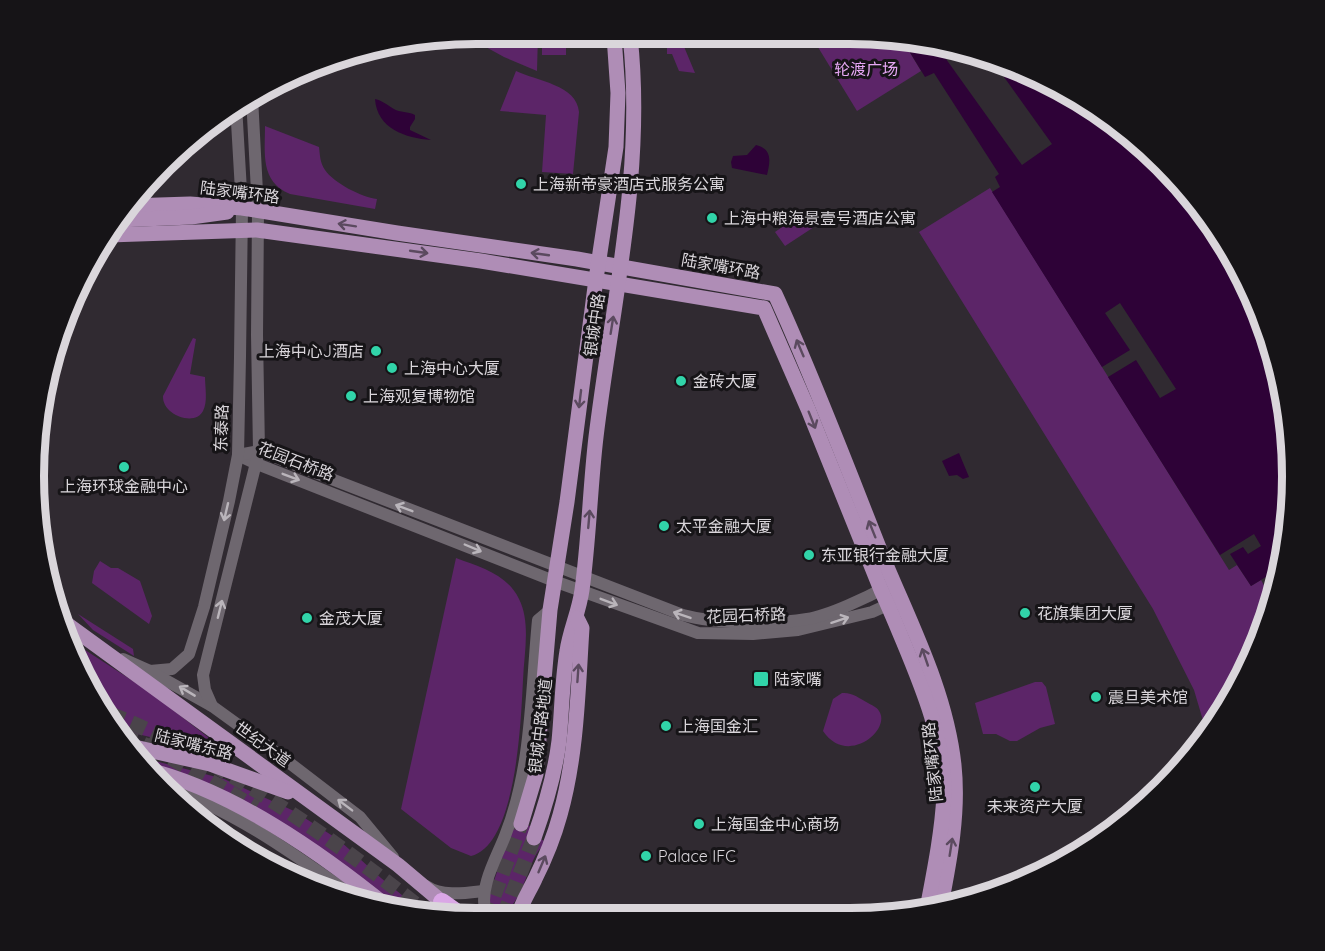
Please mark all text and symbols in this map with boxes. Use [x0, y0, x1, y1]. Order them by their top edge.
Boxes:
park label: 轮渡广场 [834, 59, 898, 79]
place label: 上海新帝豪酒店式服务公寓 [533, 174, 725, 194]
street label: 陆家嘴环路 [199, 177, 281, 207]
marker: 上海新帝豪酒店式服务公寓 [514, 177, 528, 191]
place label: 上海中粮海景壹号酒店公寓 [724, 208, 916, 228]
marker: 上海中粮海景壹号酒店公寓 [705, 211, 719, 225]
one-way arrow [338, 220, 358, 231]
one-way arrow [408, 246, 428, 257]
one-way arrow [531, 248, 551, 259]
street label: 陆家嘴环路 [680, 249, 762, 283]
street label: 银城中路 [580, 292, 608, 358]
one-way arrow [607, 316, 618, 335]
one-way arrow [793, 339, 805, 357]
place label: 上海中心J酒店 [259, 341, 364, 361]
marker: 上海中心J酒店 [369, 344, 383, 358]
place label: 上海中心大厦 [404, 358, 500, 378]
marker: 上海中心大厦 [385, 361, 399, 375]
place label: 金砖大厦 [693, 371, 757, 391]
marker: 金砖大厦 [674, 374, 688, 388]
place label: 上海观复博物馆 [363, 386, 475, 406]
marker: 上海观复博物馆 [344, 389, 358, 403]
one-way arrow [574, 389, 585, 409]
street label: 东泰路 [210, 404, 232, 452]
one-way arrow [807, 410, 818, 428]
street label: 花园石桥路 [255, 437, 337, 485]
marker: 上海环球金融中心 [117, 460, 131, 474]
one-way arrow [282, 472, 300, 483]
place label: 上海环球金融中心 [60, 476, 188, 496]
one-way arrow [396, 501, 414, 512]
one-way arrow [220, 502, 232, 521]
one-way arrow [584, 509, 595, 529]
place label: 太平金融大厦 [676, 516, 772, 536]
marker: 太平金融大厦 [657, 519, 671, 533]
one-way arrow [866, 520, 877, 538]
one-way arrow [463, 543, 482, 554]
place label: 东亚银行金融大厦 [821, 545, 949, 565]
marker: 东亚银行金融大厦 [802, 548, 816, 562]
one-way arrow [599, 597, 618, 608]
one-way arrow [215, 600, 227, 619]
place label: 花旗集团大厦 [1037, 603, 1133, 623]
street label: 花园石桥路 [706, 604, 786, 626]
marker: 花旗集团大厦 [1018, 606, 1032, 620]
place label: 金茂大厦 [319, 608, 383, 628]
one-way arrow [673, 608, 692, 619]
marker: 金茂大厦 [300, 611, 314, 625]
one-way arrow [830, 614, 849, 625]
one-way arrow [919, 648, 930, 667]
one-way arrow [573, 664, 584, 684]
place label: 陆家嘴 [774, 669, 822, 689]
marker: 陆家嘴 [752, 670, 770, 688]
street label: 银城中路地道 [524, 677, 556, 775]
one-way arrow [179, 685, 196, 697]
place label: 震旦美术馆 [1108, 687, 1188, 707]
marker: 震旦美术馆 [1089, 690, 1103, 704]
place label: 上海国金汇 [678, 716, 758, 736]
street label: 世纪大道 [231, 717, 295, 771]
marker: 上海国金汇 [659, 719, 673, 733]
street label: 陆家嘴环路 [918, 721, 946, 803]
street label: 陆家嘴东路 [153, 725, 235, 763]
marker: 未来资产大厦 [1028, 780, 1042, 794]
place label: 未来资产大厦 [987, 796, 1083, 816]
one-way arrow [338, 799, 354, 812]
place label: 上海国金中心商场 [711, 814, 839, 834]
marker: 上海国金中心商场 [692, 817, 706, 831]
one-way arrow [945, 838, 956, 858]
place label: Palace IFC [658, 846, 736, 866]
marker: Palace IFC [639, 849, 653, 863]
one-way arrow [537, 855, 548, 873]

